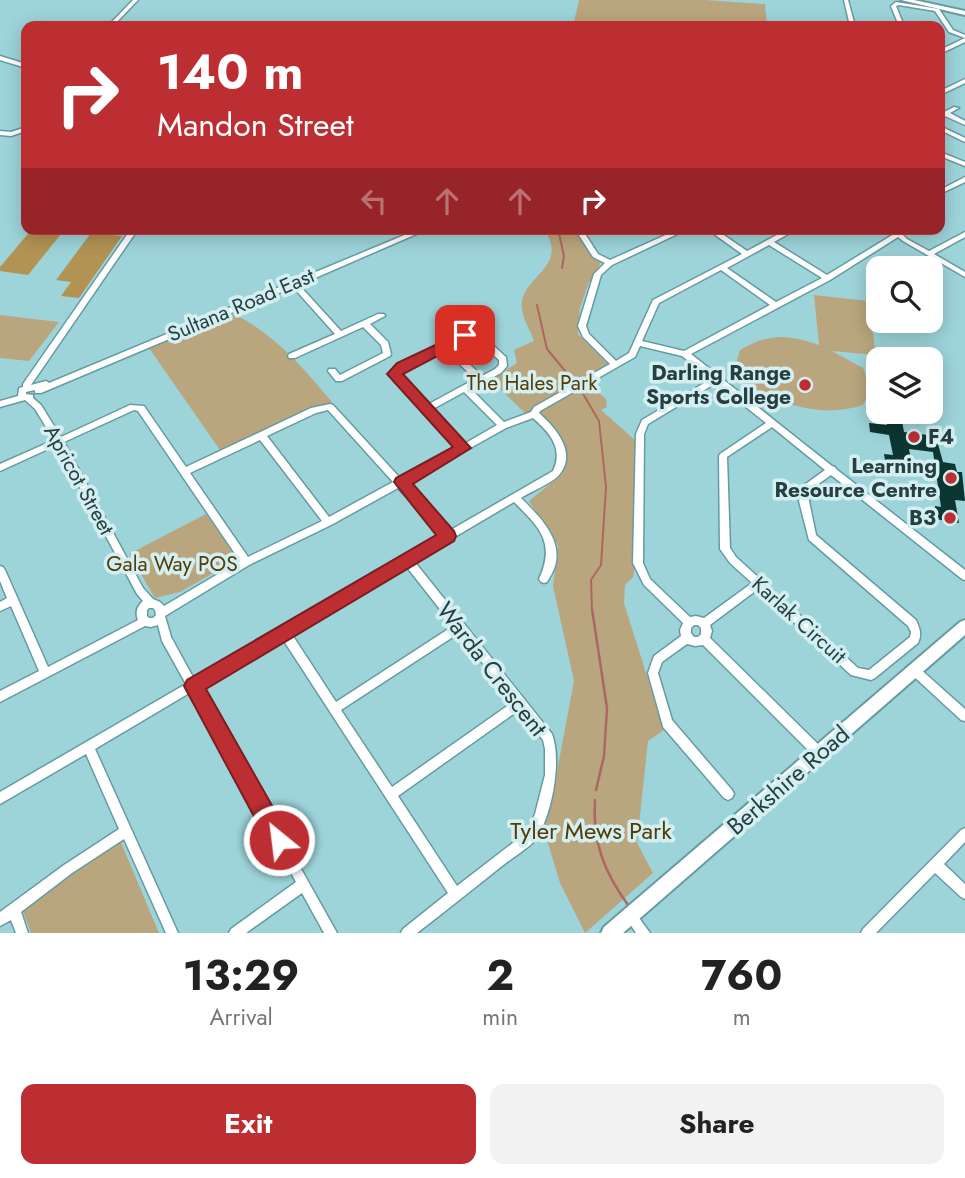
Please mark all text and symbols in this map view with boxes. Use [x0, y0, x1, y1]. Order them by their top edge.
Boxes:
text: 140 m [157, 37, 303, 107]
icon: right [42, 49, 133, 140]
text: Mandon Street [157, 102, 354, 148]
icon: left [355, 182, 393, 220]
icon: ahead [428, 182, 466, 220]
icon: ahead [501, 182, 539, 220]
icon: right [574, 182, 612, 220]
map controls [866, 256, 943, 424]
button: search [866, 256, 943, 333]
street label: Sultana Road East [163, 261, 319, 349]
pin [435, 305, 495, 365]
icon: arrive [446, 316, 484, 354]
button: layers [866, 347, 943, 424]
place label: Darling Range Sports College [646, 358, 791, 412]
park label: The Hales Park [467, 368, 598, 398]
marker: Darling Range Sports College [797, 377, 813, 393]
street label: Apricot Street [36, 420, 122, 540]
place label: F4 [928, 422, 954, 452]
marker: F4 [906, 429, 922, 445]
place label: Learning Resource Centre [774, 451, 937, 505]
marker: Learning Resource Centre [943, 470, 959, 486]
place label: B3 [909, 503, 936, 533]
marker: B3 [942, 510, 958, 526]
park label: Gala Way POS [106, 549, 238, 579]
street label: Karlak Circuit [745, 569, 853, 671]
street label: Warda Crescent [428, 594, 556, 744]
street label: Berkshire Road [719, 717, 857, 843]
position arrow [242, 803, 316, 877]
park label: Tyler Mews Park [510, 813, 672, 848]
text: 13:29 [183, 945, 299, 1006]
text: 2 [486, 945, 514, 1006]
text: 760 [701, 945, 782, 1006]
text: Arrival [209, 1000, 273, 1034]
text: min [482, 1000, 518, 1034]
text: m [733, 1000, 751, 1034]
button: Exit [21, 1084, 476, 1164]
button: Share [490, 1084, 944, 1164]

